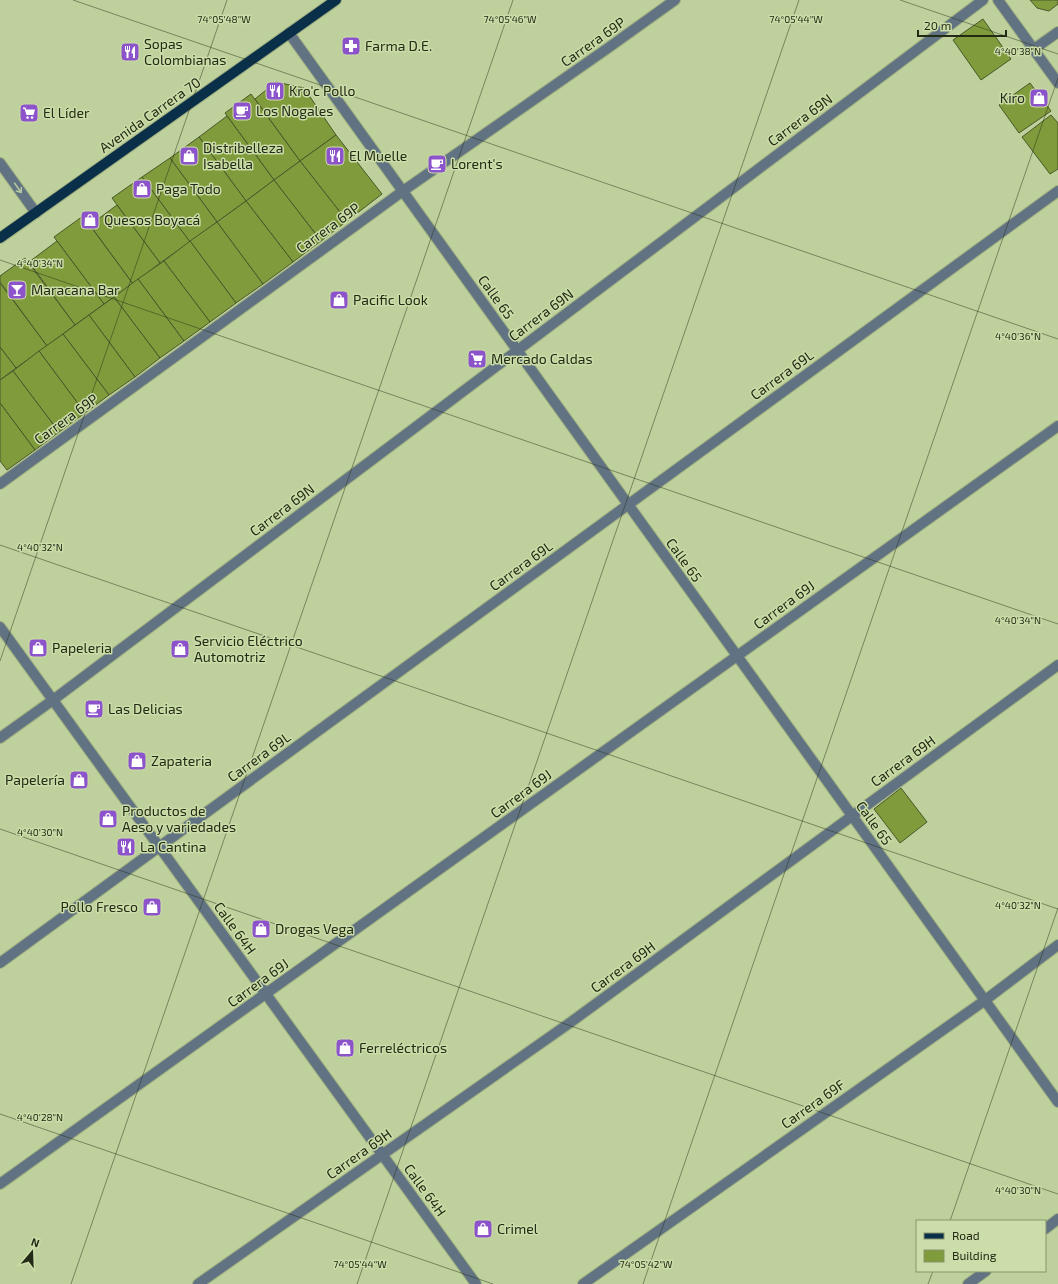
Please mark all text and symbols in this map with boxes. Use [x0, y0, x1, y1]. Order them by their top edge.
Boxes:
scale bar [918, 12, 1006, 38]
text: 74°05'48"W [197, 13, 251, 25]
text: 74°05'46"W [483, 13, 537, 25]
street label: Carrera 69P [557, 13, 628, 70]
text: 74°05'44"W [769, 13, 823, 25]
text: 20 m [924, 18, 951, 32]
place label: Sopas Colombianas [144, 35, 226, 68]
pharmacy icon: Farma D.E. [340, 35, 362, 57]
place label: Farma D.E. [365, 37, 432, 54]
restaurant icon: Sopas Colombianas [119, 41, 141, 63]
text: 4°40'38"N [995, 45, 1041, 57]
street label: Avenida Carrera 70 [96, 73, 204, 156]
restaurant icon: Kro'c Pollo [264, 80, 286, 102]
place label: Kro'c Pollo [289, 82, 355, 99]
shop icon: Kiro [1028, 87, 1050, 109]
place label: Kiro [1000, 89, 1025, 106]
street label: Carrera 69N [764, 90, 835, 149]
cafe icon: Los Nogales [231, 100, 253, 122]
supermarket icon: El Líder [18, 102, 40, 124]
place label: Los Nogales [256, 102, 333, 119]
place label: El Líder [43, 104, 90, 121]
place label: Distribelleza Isabella [203, 139, 283, 172]
shop icon: Distribelleza Isabella [178, 145, 200, 167]
restaurant icon: El Muelle [324, 145, 346, 167]
place label: El Muelle [349, 147, 407, 164]
cafe icon: Lorent's [426, 153, 448, 175]
place label: Lorent's [451, 155, 503, 172]
shop icon: Paga Todo [131, 178, 153, 200]
place label: Paga Todo [156, 180, 221, 197]
one-way arrow [14, 183, 22, 194]
street label: Carrera 69P [292, 199, 363, 256]
shop icon: Quesos Boyacá [79, 209, 101, 231]
place label: Quesos Boyacá [104, 211, 200, 228]
text: 4°40'34"N [17, 257, 63, 269]
street label: Calle 65 [475, 271, 518, 322]
bar icon: Maracana Bar [6, 279, 28, 301]
place label: Maracana Bar [31, 281, 120, 298]
street label: Carrera 69N [505, 285, 576, 344]
shop icon: Pacific Look [328, 289, 350, 311]
place label: Pacific Look [353, 291, 428, 308]
text: 4°40'36"N [995, 330, 1041, 342]
street label: Carrera 69L [747, 346, 817, 403]
supermarket icon: Mercado Caldas [466, 348, 488, 370]
place label: Mercado Caldas [491, 350, 593, 367]
street label: Carrera 69P [30, 390, 101, 447]
street label: Carrera 69N [246, 480, 317, 539]
street label: Calle 65 [663, 534, 706, 585]
street label: Carrera 69L [486, 537, 556, 594]
text: 4°40'32"N [17, 541, 63, 553]
street label: Carrera 69J [750, 577, 818, 632]
text: 4°40'34"N [995, 614, 1041, 626]
place label: Servicio Eléctrico Automotriz [194, 632, 303, 665]
shop icon: Papeleria [27, 637, 49, 659]
shop icon: Servicio Eléctrico Automotriz [169, 638, 191, 660]
place label: Papeleria [52, 639, 112, 656]
cafe icon: Las Delicias [83, 698, 105, 720]
place label: Las Delicias [108, 700, 183, 717]
street label: Carrera 69L [224, 728, 294, 785]
street label: Carrera 69H [867, 731, 938, 790]
shop icon: Zapateria [126, 750, 148, 772]
place label: Zapateria [151, 752, 212, 769]
street label: Carrera 69J [487, 766, 555, 821]
shop icon: Papelería [68, 769, 90, 791]
place label: Papelería [5, 771, 65, 788]
street label: Calle 65 [853, 797, 896, 848]
place label: Productos de Aeso y variedades [122, 802, 236, 835]
shop icon: Productos de Aeso y variedades [97, 808, 119, 830]
text: 4°40'30"N [17, 826, 63, 838]
restaurant icon: La Cantina [115, 836, 137, 858]
place label: La Cantina [140, 838, 206, 855]
shop icon: Pollo Fresco [141, 896, 163, 918]
place label: Pollo Fresco [60, 898, 138, 915]
street label: Calle 64H [211, 898, 260, 957]
text: 4°40'32"N [995, 899, 1041, 911]
shop icon: Drogas Vega [250, 918, 272, 940]
place label: Drogas Vega [275, 920, 354, 937]
street label: Carrera 69H [587, 937, 658, 996]
street label: Carrera 69J [224, 955, 292, 1010]
shop icon: Ferreléctricos [334, 1037, 356, 1059]
place label: Ferreléctricos [359, 1039, 447, 1056]
street label: Carrera 69F [777, 1075, 848, 1132]
text: 4°40'28"N [17, 1111, 63, 1123]
street label: Carrera 69H [323, 1125, 395, 1182]
street label: Calle 64H [401, 1160, 450, 1219]
text: 4°40'30"N [995, 1184, 1041, 1196]
shop icon: Crimel [472, 1218, 494, 1240]
place label: Crimel [497, 1220, 539, 1237]
legend [916, 1220, 1046, 1272]
text: Road [952, 1228, 980, 1242]
north arrow [12, 1232, 52, 1272]
text: N [30, 1235, 41, 1250]
text: Building [952, 1248, 997, 1262]
text: 74°05'44"W [333, 1258, 387, 1270]
text: 74°05'42"W [620, 1258, 673, 1270]

